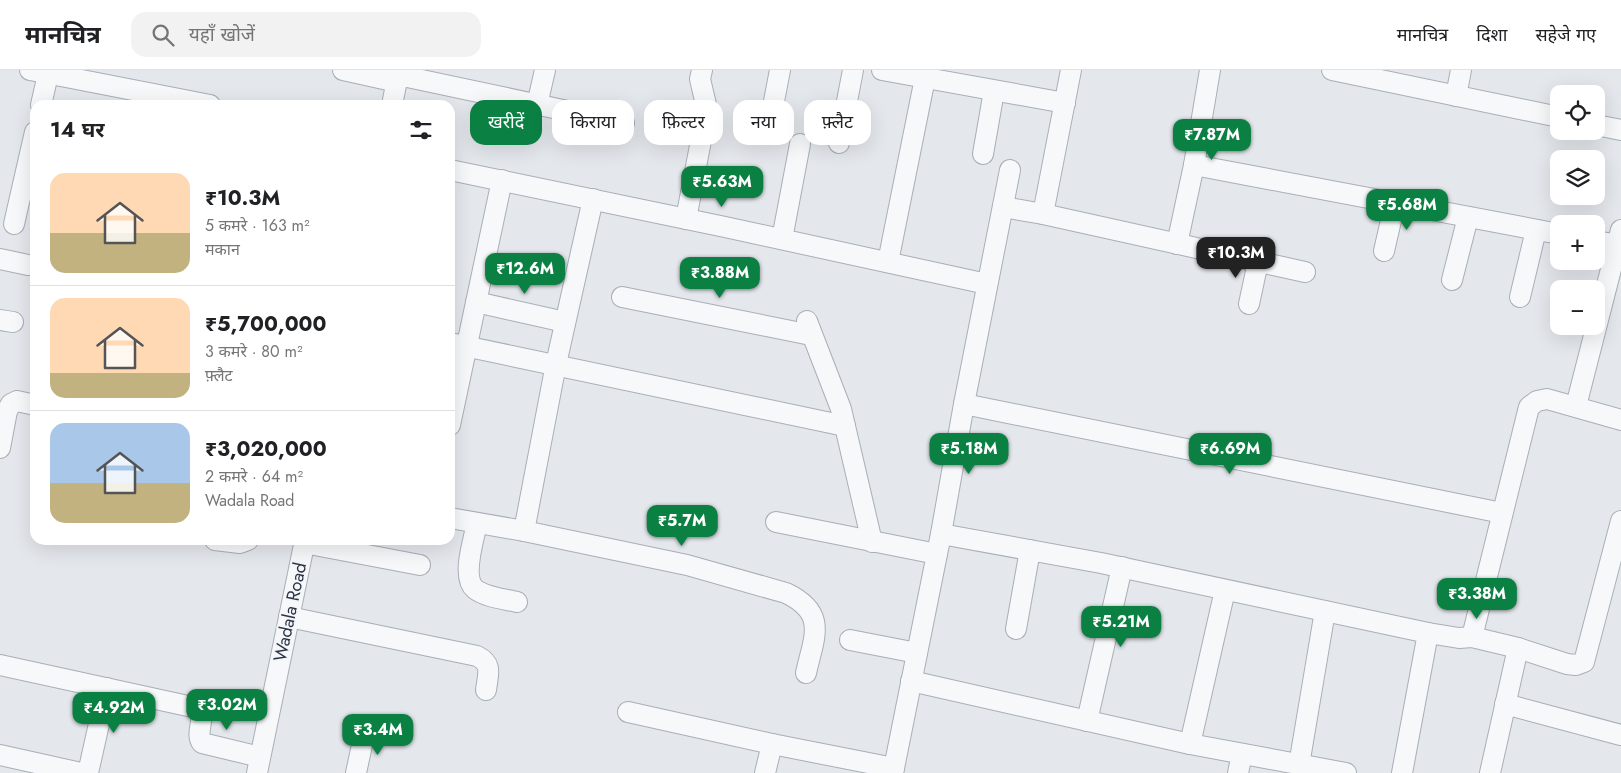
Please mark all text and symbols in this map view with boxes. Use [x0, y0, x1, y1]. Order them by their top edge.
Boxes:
search box [131, 12, 481, 57]
text: मानचित्र [25, 17, 101, 52]
icon: search [149, 21, 177, 49]
text: यहाँ खोजें [189, 21, 255, 48]
text: मानचित्र [1397, 22, 1448, 48]
text: दिशा [1476, 22, 1507, 48]
text: सहेजे गए [1535, 22, 1596, 48]
map controls [1550, 85, 1605, 335]
button: locate [1550, 85, 1605, 140]
chip: खरीदें [470, 100, 542, 145]
chip: किराया [552, 100, 634, 145]
chip: फ़िल्टर [644, 100, 723, 145]
chip: नया [733, 100, 794, 145]
chip: फ़्लैट [804, 100, 871, 145]
text: 14 घर [50, 115, 105, 145]
icon: filters [407, 116, 435, 144]
pin: ₹7.87M [1171, 118, 1253, 161]
text: ₹7.87M [1184, 123, 1240, 146]
button: layers [1550, 150, 1605, 205]
pin: ₹5.63M [681, 166, 763, 208]
text: ₹5.63M [692, 170, 752, 193]
text: ₹10.3M [205, 183, 280, 213]
pin: ₹5.68M [1366, 189, 1448, 231]
icon: home [90, 193, 150, 253]
text: ₹5.68M [1377, 193, 1437, 216]
text: 5 कमरे · 163 m² [205, 214, 310, 237]
button: + [1550, 215, 1605, 270]
pin: ₹10.3M [1195, 236, 1277, 279]
text: मकान [205, 238, 240, 261]
text: ₹10.3M [1207, 241, 1265, 264]
pin: ₹12.6M [484, 252, 566, 295]
pin: ₹3.88M [679, 256, 761, 299]
text: ₹12.6M [496, 257, 554, 280]
text: ₹3.88M [691, 261, 749, 284]
button: − [1550, 280, 1605, 335]
text: ₹5,700,000 [205, 309, 326, 339]
icon: home [90, 318, 150, 378]
text: 3 कमरे · 80 m² [205, 340, 303, 363]
text: फ़्लैट [205, 364, 233, 387]
pin: ₹5.18M [928, 432, 1010, 475]
pin: ₹6.69M [1189, 432, 1271, 475]
text: ₹3,020,000 [205, 434, 327, 464]
text: ₹5.18M [940, 437, 998, 460]
text: ₹6.69M [1200, 437, 1260, 460]
icon: home [90, 443, 150, 503]
text: 2 कमरे · 64 m² [205, 465, 303, 488]
text: Wadala Road [205, 489, 294, 512]
pin: ₹5.7M [647, 504, 717, 547]
text: ₹5.7M [658, 509, 706, 532]
street label: Wadala Road [267, 560, 313, 664]
pin: ₹3.38M [1436, 578, 1518, 620]
text: ₹3.38M [1448, 582, 1506, 605]
pin: ₹5.21M [1080, 606, 1162, 648]
text: ₹5.21M [1092, 610, 1150, 633]
pin: ₹3.02M [186, 688, 268, 731]
pin: ₹4.92M [73, 692, 155, 734]
text: ₹3.02M [197, 693, 257, 716]
text: ₹4.92M [84, 696, 144, 719]
pin: ₹3.4M [343, 714, 413, 756]
text: ₹3.4M [353, 718, 403, 741]

